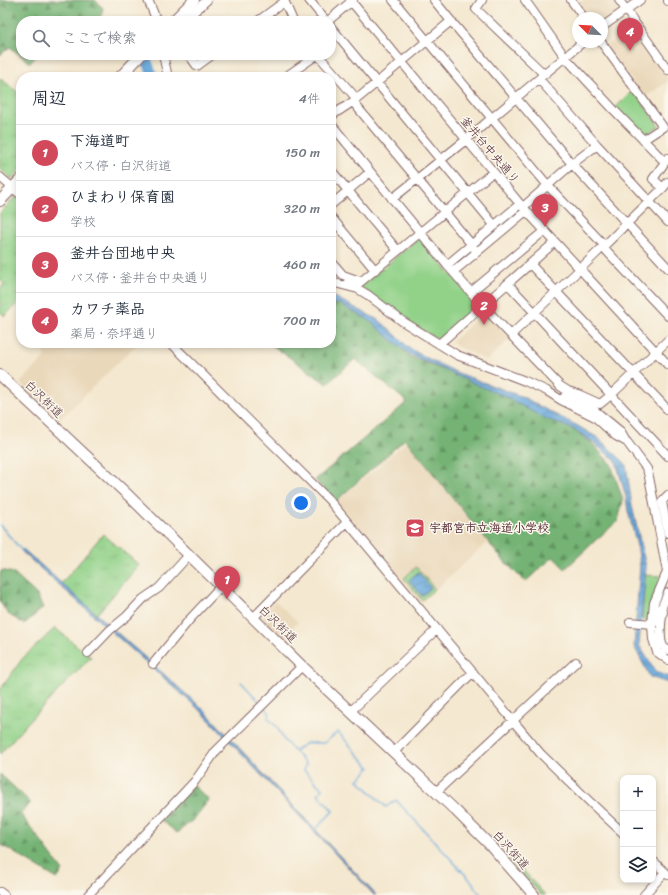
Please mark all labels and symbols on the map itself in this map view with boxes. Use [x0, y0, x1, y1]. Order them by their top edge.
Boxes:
north arrow [572, 12, 608, 48]
pin: 4 [617, 18, 643, 51]
street label: 釜井台中央通り [455, 111, 525, 189]
pin: 3 [532, 194, 558, 227]
pin: 2 [471, 292, 497, 325]
street label: 白沢街道 [19, 374, 69, 424]
your location [291, 493, 311, 513]
school or university icon: 宇都宮市立海道小学校 [404, 517, 426, 539]
place label: 宇都宮市立海道小学校 [429, 517, 549, 539]
pin: 1 [214, 566, 240, 599]
street label: 白沢街道 [253, 599, 303, 649]
street label: 白沢街道 [487, 825, 535, 875]

